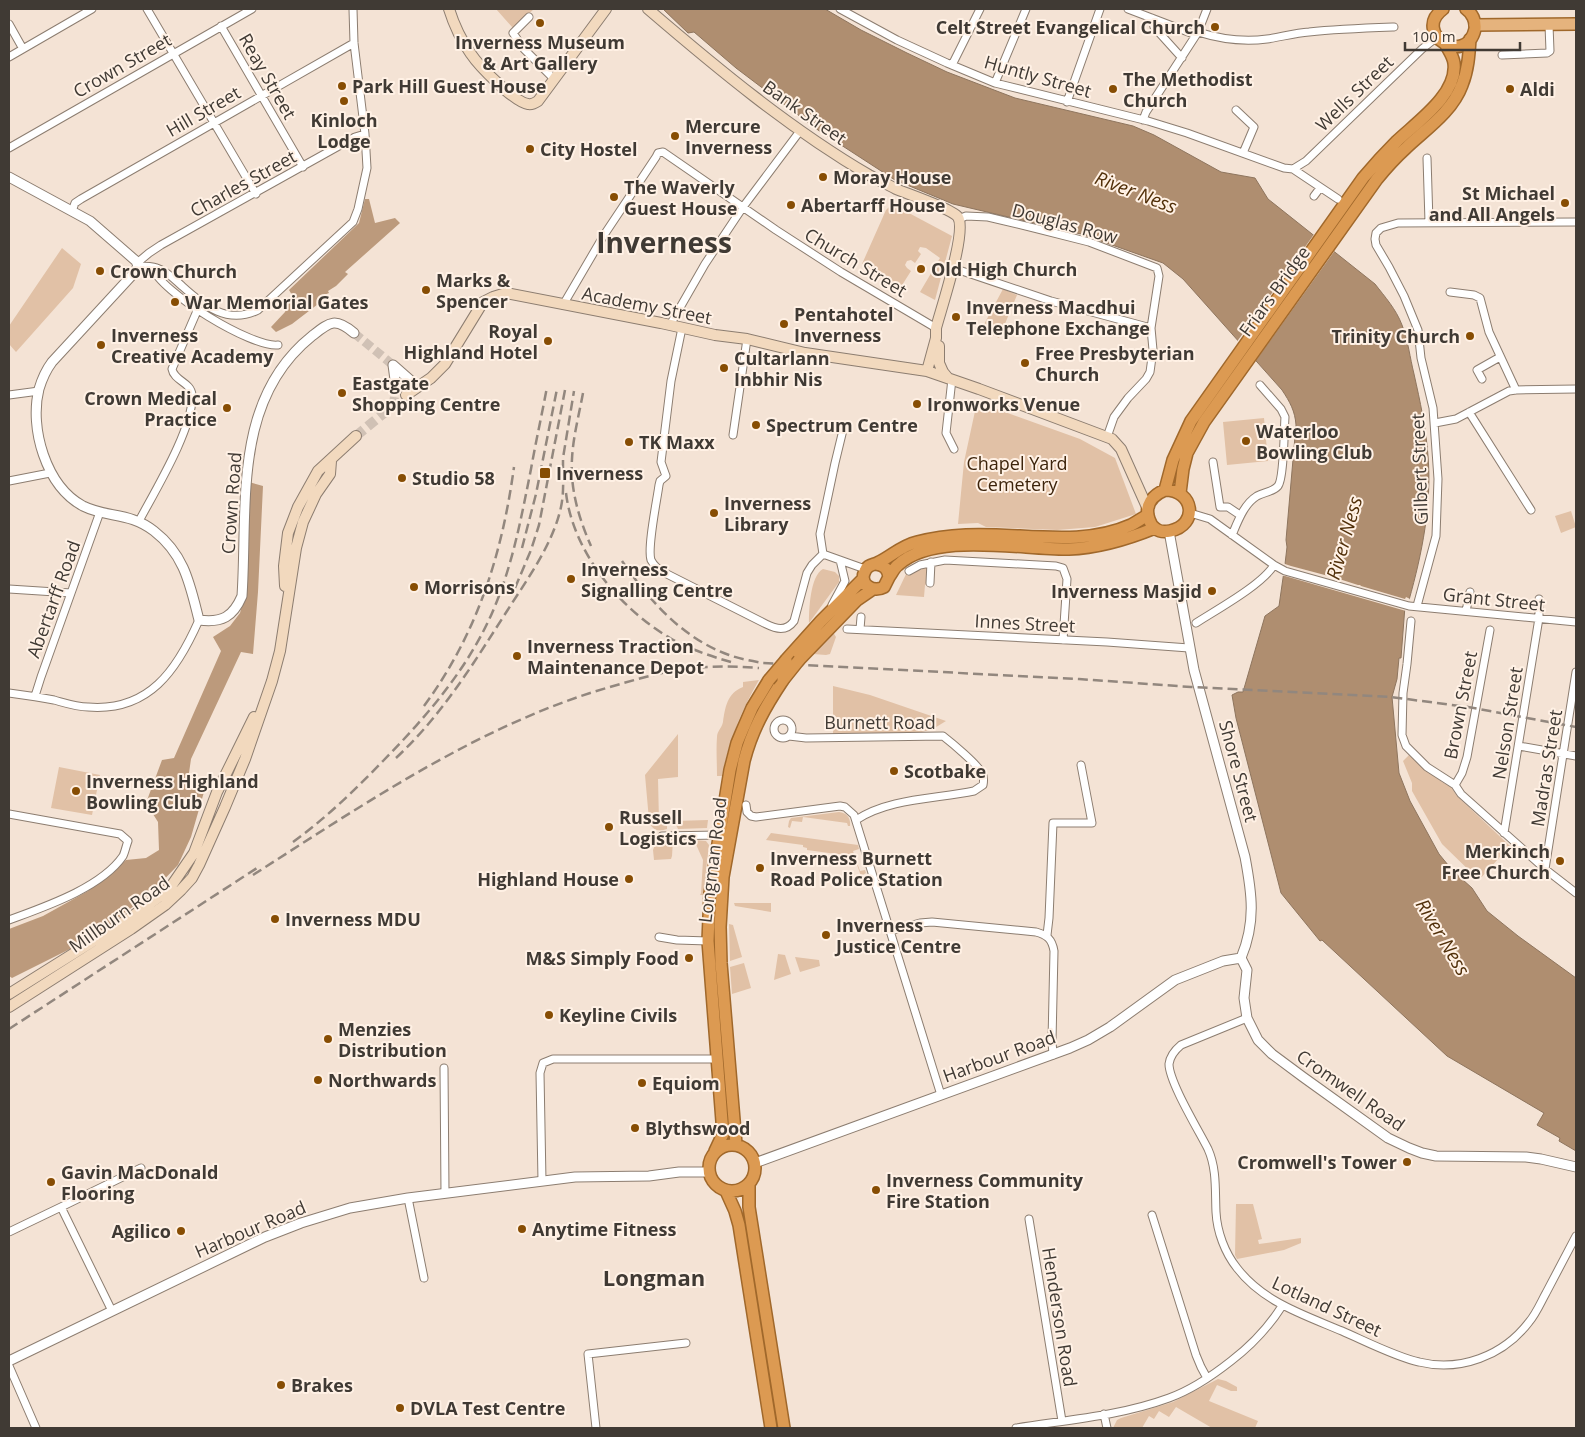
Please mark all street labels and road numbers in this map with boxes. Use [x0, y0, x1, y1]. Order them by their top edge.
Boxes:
street label: Crown Street [69, 27, 175, 103]
street label: Reay Street [234, 29, 302, 123]
street label: Huntly Street [982, 49, 1094, 103]
street label: Wells Street [1310, 50, 1398, 136]
street label: Bank Street [758, 74, 852, 150]
street label: Hill Street [162, 80, 244, 142]
street label: Charles Street [186, 144, 300, 222]
street label: Douglas Row [1010, 197, 1121, 249]
street label: Church Street [800, 222, 912, 302]
street label: Friars Bridge [1233, 241, 1315, 341]
street label: Academy Street [580, 281, 714, 329]
street label: Gilbert Street [1405, 413, 1433, 525]
street label: Crown Road [215, 451, 247, 555]
street label: Abertarff Road [21, 537, 85, 661]
street label: Grant Street [1442, 582, 1546, 616]
street label: Innes Street [974, 608, 1076, 638]
street label: Brown Street [1438, 649, 1482, 761]
street label: Nelson Street [1486, 665, 1528, 781]
street label: Madras Street [1525, 708, 1567, 828]
street label: Burnett Road [824, 710, 936, 734]
street label: Shore Street [1214, 718, 1264, 824]
street label: Longman Road [692, 796, 732, 924]
street label: Millburn Road [64, 870, 174, 958]
street label: Harbour Road [939, 1024, 1059, 1088]
street label: Cromwell Road [1292, 1044, 1410, 1136]
street label: Harbour Road [191, 1195, 309, 1263]
street label: Henderson Road [1037, 1246, 1083, 1388]
street label: Lotland Street [1268, 1270, 1386, 1342]

